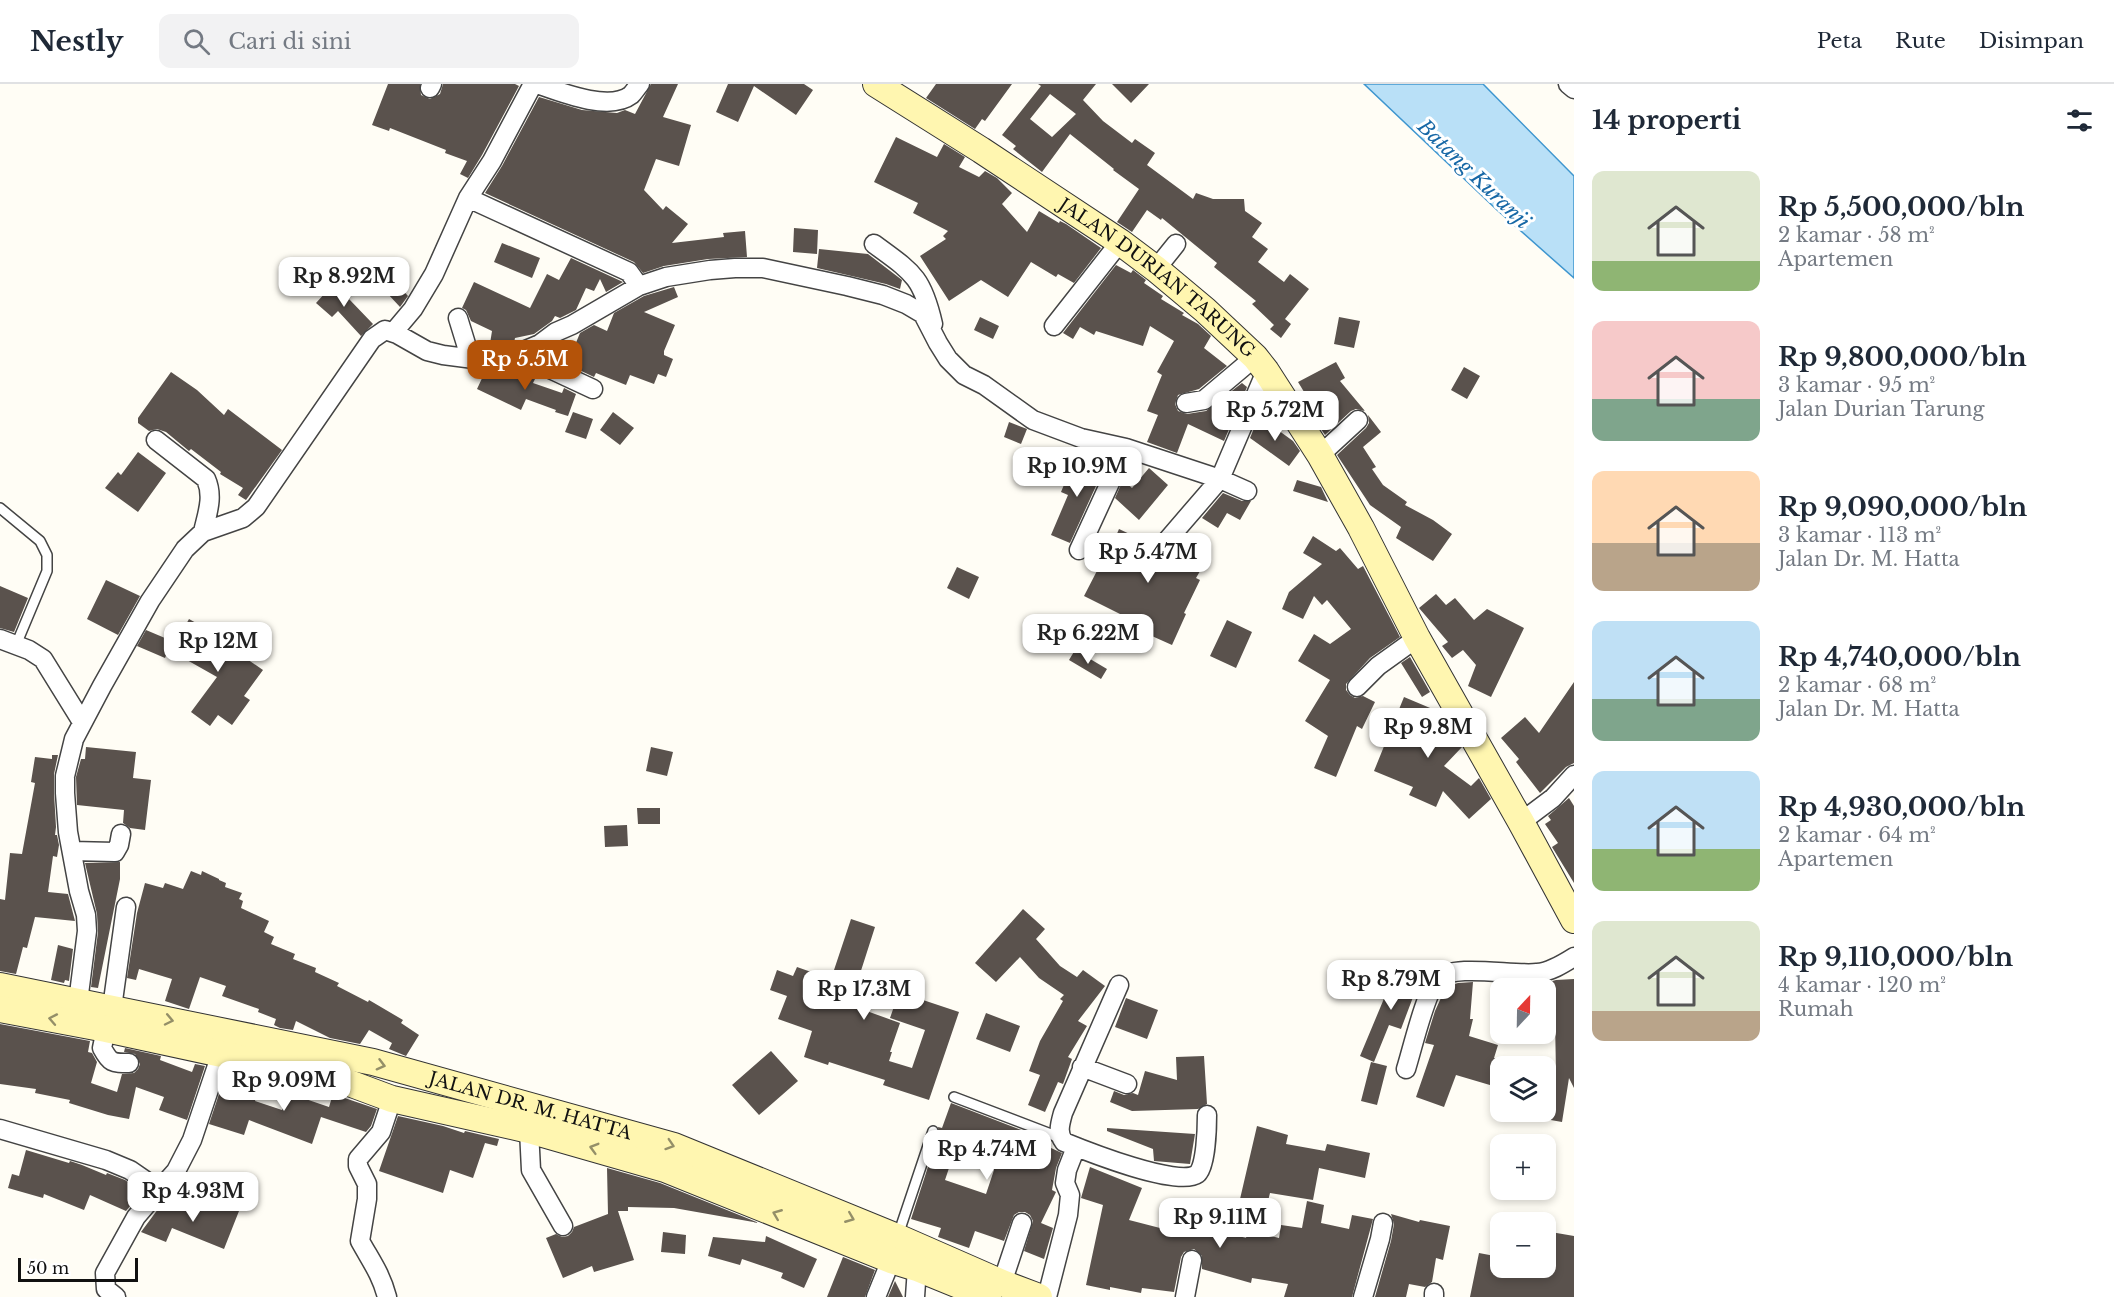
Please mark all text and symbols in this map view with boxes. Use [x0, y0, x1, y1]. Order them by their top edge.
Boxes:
search box [159, 14, 579, 68]
text: Nestly [30, 24, 123, 59]
icon: search [180, 25, 213, 58]
text: Cari di sini [228, 28, 351, 55]
text: Peta [1817, 28, 1862, 54]
text: Rute [1895, 28, 1946, 54]
text: Disimpan [1979, 28, 2084, 54]
text: 14 properti [1592, 104, 1741, 136]
icon: filters [2063, 104, 2096, 137]
water label: Batang Kuranji [1412, 114, 1535, 234]
text: Rp 5,500,000/bln [1778, 191, 2024, 223]
street label: JALAN DURIAN TARUNG [1053, 192, 1260, 363]
icon: home [1640, 195, 1712, 267]
text: 2 kamar · 58 m² [1778, 223, 1935, 247]
text: Apartemen [1778, 247, 1893, 271]
pin: Rp 8.92M [282, 257, 406, 308]
text: Rp 8.92M [293, 264, 395, 288]
pin: Rp 5.5M [470, 340, 580, 391]
text: Rp 9,800,000/bln [1778, 341, 2027, 373]
icon: home [1640, 345, 1712, 417]
text: Rp 5.5M [481, 347, 569, 371]
text: 3 kamar · 95 m² [1778, 373, 1935, 397]
pin: Rp 5.72M [1213, 391, 1337, 442]
text: Jalan Durian Tarung [1778, 397, 1985, 421]
text: Rp 5.72M [1226, 398, 1324, 422]
pin: Rp 10.9M [1015, 447, 1139, 498]
text: Rp 10.9M [1027, 454, 1127, 478]
text: Rp 9,090,000/bln [1778, 491, 2027, 523]
icon: home [1640, 495, 1712, 567]
text: 3 kamar · 113 m² [1778, 523, 1941, 547]
pin: Rp 5.47M [1086, 533, 1210, 584]
text: Rp 5.47M [1098, 540, 1198, 564]
text: Jalan Dr. M. Hatta [1778, 547, 1960, 571]
pin: Rp 6.22M [1026, 614, 1150, 665]
text: Rp 6.22M [1036, 621, 1140, 645]
pin: Rp 12M [169, 622, 267, 673]
text: Rp 12M [178, 629, 258, 653]
text: Rp 4,740,000/bln [1778, 641, 2021, 673]
icon: home [1640, 645, 1712, 717]
text: 2 kamar · 68 m² [1778, 673, 1936, 697]
text: Jalan Dr. M. Hatta [1778, 697, 1960, 721]
pin: Rp 9.8M [1373, 708, 1483, 759]
text: Rp 9.8M [1383, 715, 1473, 739]
text: Rp 4,930,000/bln [1778, 791, 2025, 823]
icon: home [1640, 795, 1712, 867]
text: 2 kamar · 64 m² [1778, 823, 1936, 847]
text: Apartemen [1778, 847, 1893, 871]
text: Rp 9,110,000/bln [1778, 941, 2013, 973]
icon: home [1640, 945, 1712, 1017]
pin: Rp 8.79M [1329, 960, 1453, 1011]
text: Rp 8.79M [1341, 967, 1441, 991]
pin: Rp 17.3M [802, 970, 926, 1021]
text: 4 kamar · 120 m² [1778, 973, 1946, 997]
text: Rp 17.3M [817, 977, 911, 1001]
north arrow [1490, 978, 1556, 1044]
map controls [1490, 978, 1556, 1278]
text: Rumah [1778, 997, 1853, 1021]
one-way arrow [49, 1013, 59, 1026]
one-way arrow [164, 1013, 174, 1026]
button: layers [1490, 1056, 1556, 1122]
one-way arrow [376, 1057, 386, 1070]
pin: Rp 9.09M [222, 1061, 346, 1112]
street label: JALAN DR. M. HATTA [425, 1067, 635, 1145]
text: Rp 9.09M [232, 1068, 336, 1092]
pin: Rp 4.74M [925, 1130, 1049, 1181]
button: + [1490, 1134, 1556, 1200]
text: Rp 4.74M [937, 1137, 1037, 1161]
one-way arrow [664, 1138, 675, 1150]
one-way arrow [589, 1143, 600, 1155]
pin: Rp 4.93M [131, 1172, 255, 1223]
text: Rp 4.93M [141, 1179, 245, 1203]
pin: Rp 9.11M [1158, 1198, 1282, 1249]
text: Rp 9.11M [1173, 1205, 1267, 1229]
one-way arrow [772, 1209, 783, 1221]
one-way arrow [844, 1211, 855, 1223]
button: − [1490, 1212, 1556, 1278]
scale bar [18, 1255, 138, 1282]
text: 50 m [27, 1258, 69, 1278]

